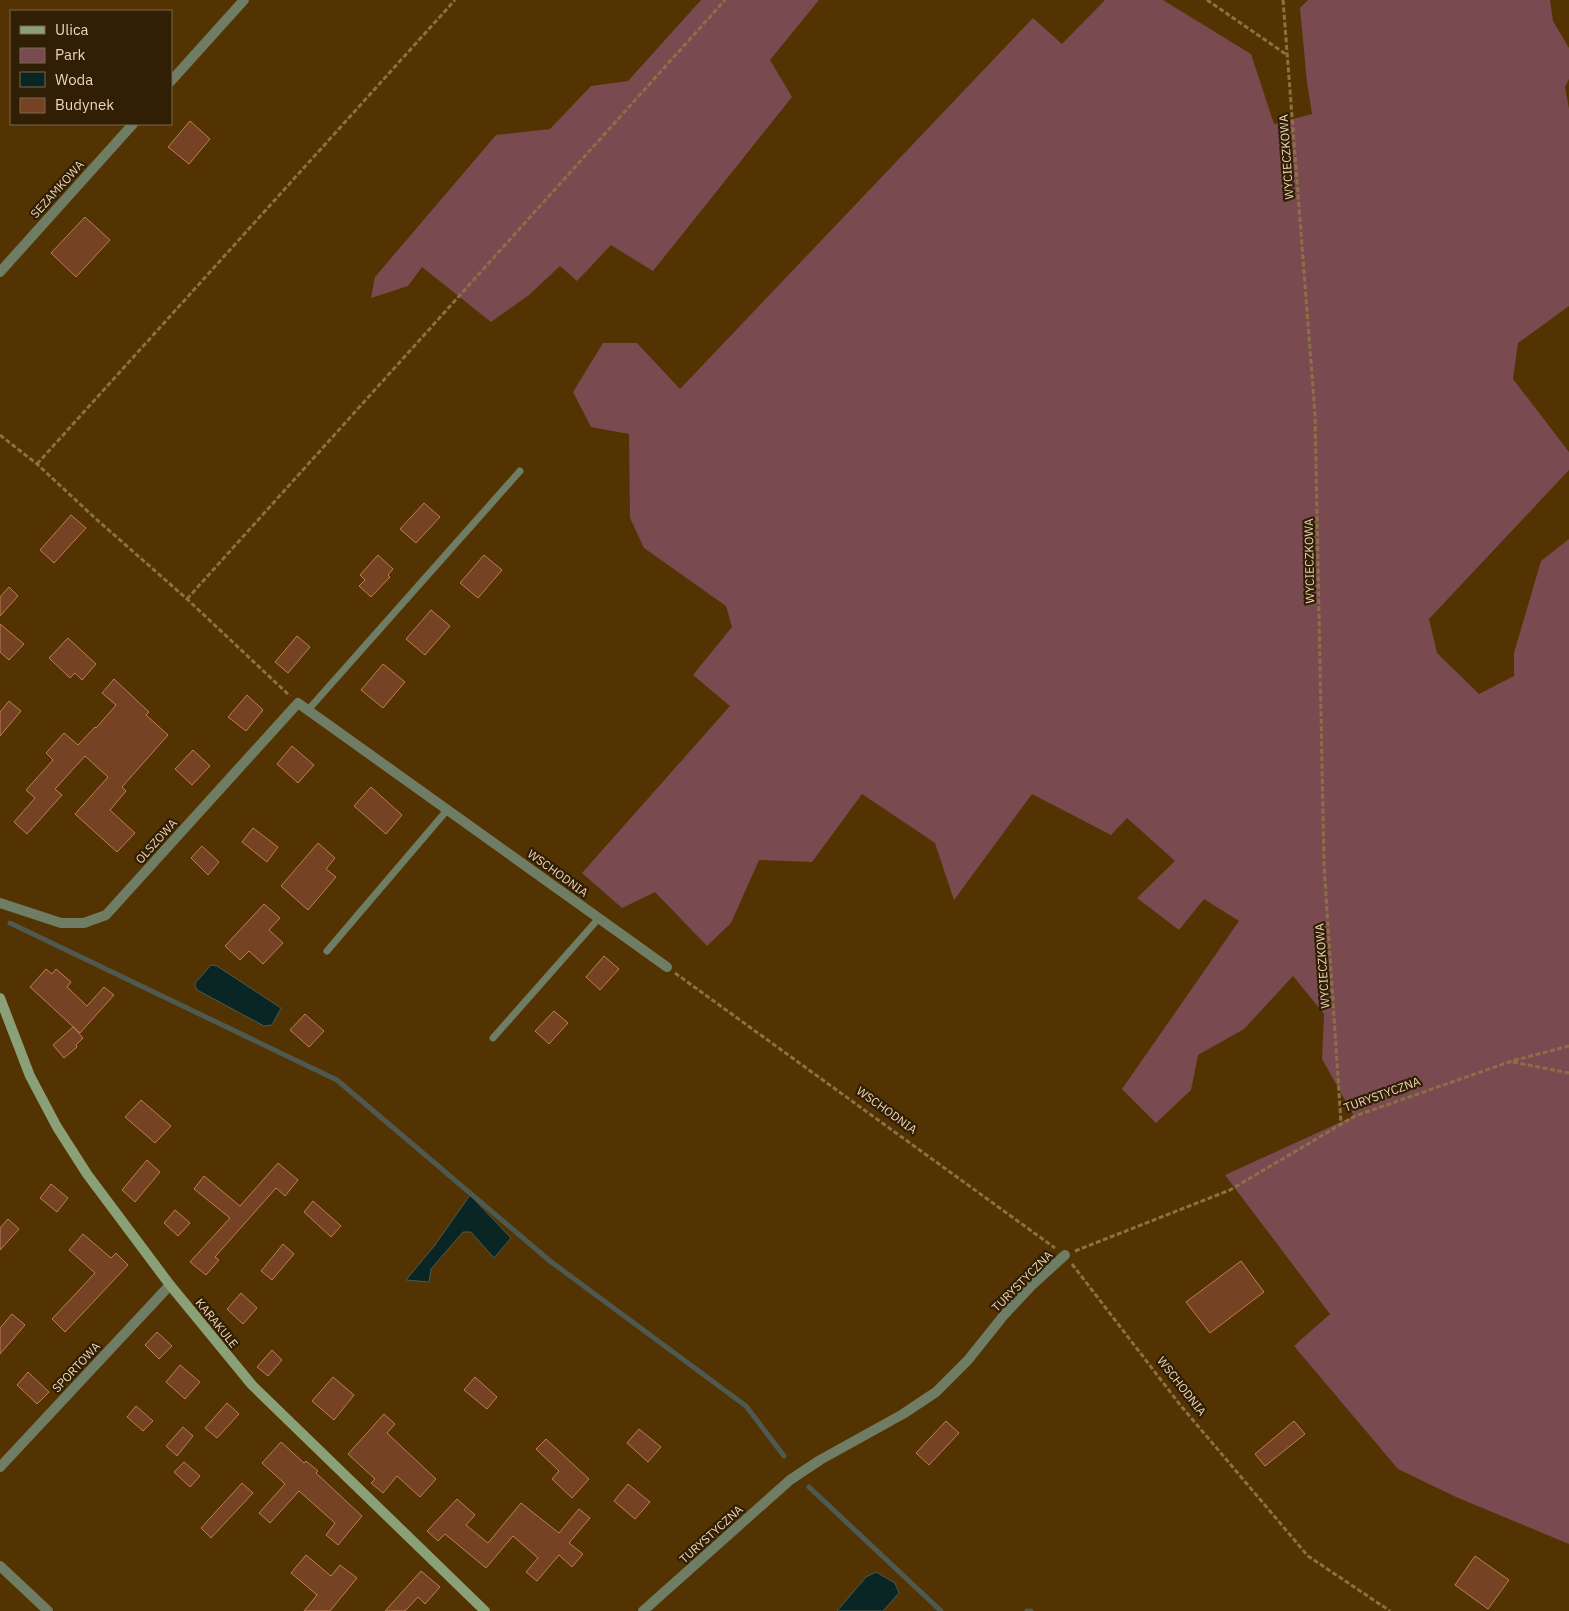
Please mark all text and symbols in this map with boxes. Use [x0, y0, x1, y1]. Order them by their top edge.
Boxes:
legend [10, 10, 172, 125]
text: Ulica [55, 20, 89, 39]
text: Park [55, 45, 85, 64]
text: Woda [55, 70, 93, 89]
text: Budynek [55, 95, 114, 114]
street label: WYCIECZKOWA [1276, 114, 1296, 200]
street label: SEZAMKOWA [27, 157, 87, 221]
street label: WYCIECZKOWA [1301, 518, 1317, 604]
street label: OLSZOWA [132, 815, 180, 866]
street label: WSCHODNIA [525, 846, 591, 900]
street label: WYCIECZKOWA [1312, 923, 1332, 1009]
street label: TURYSTYCZNA [1342, 1073, 1423, 1115]
street label: WSCHODNIA [854, 1083, 920, 1137]
street label: TURYSTYCZNA [988, 1247, 1056, 1315]
street label: KARAKULE [192, 1295, 242, 1351]
street label: SPORTOWA [49, 1338, 103, 1395]
street label: WSCHODNIA [1154, 1353, 1210, 1419]
street label: TURYSTYCZNA [676, 1501, 746, 1566]

